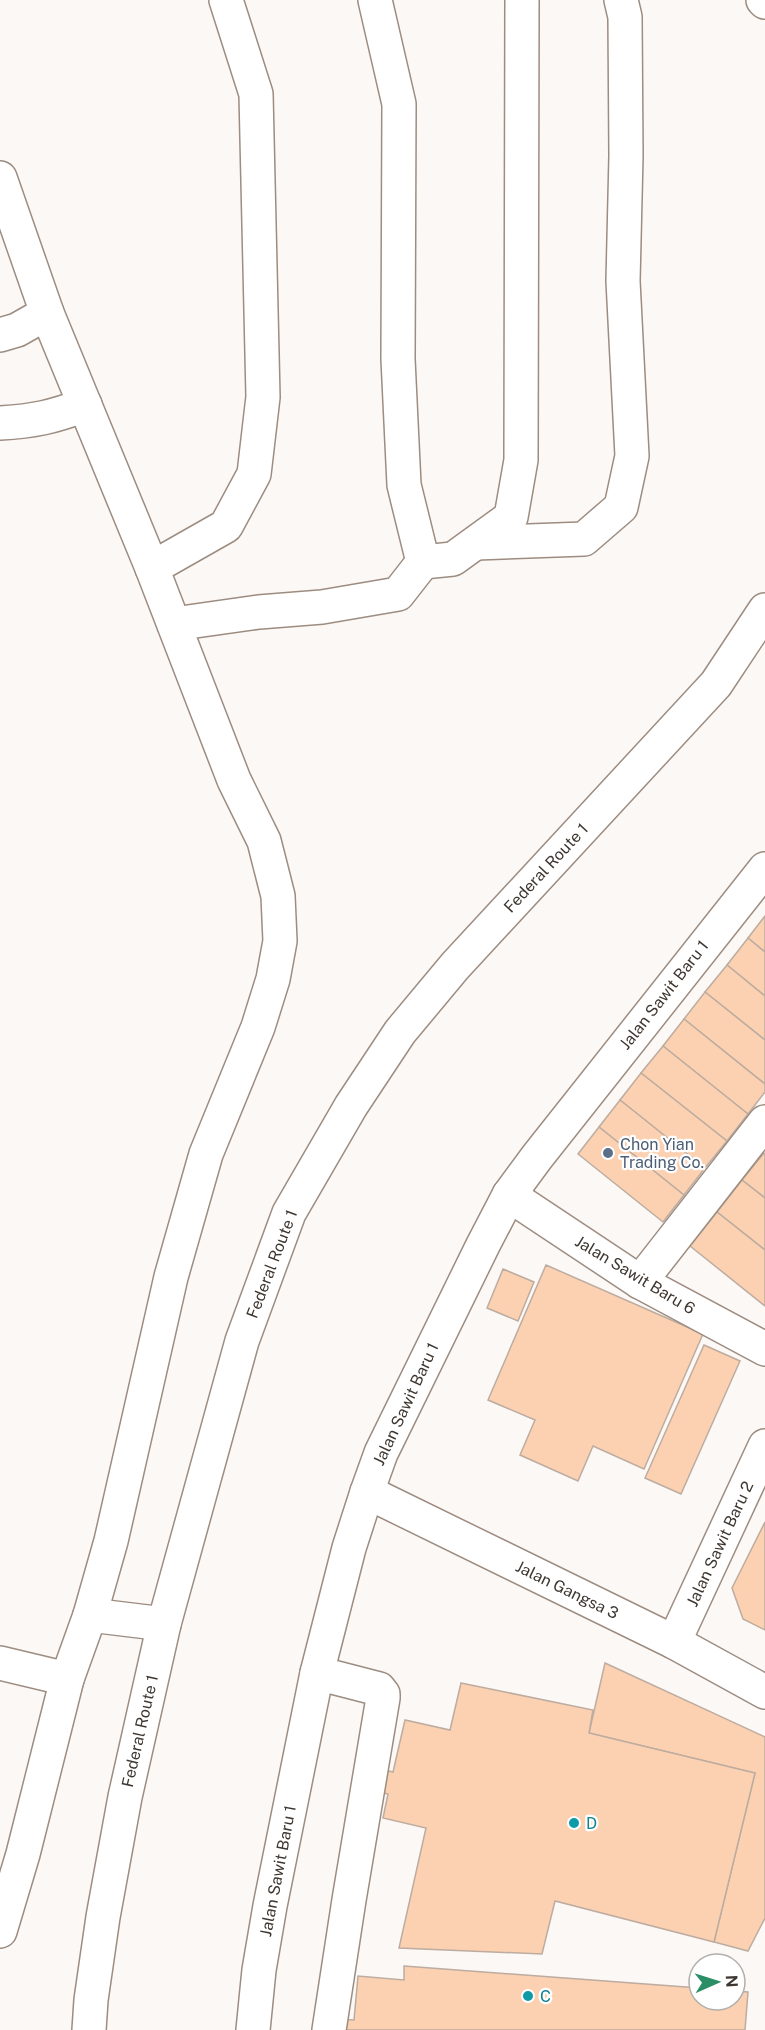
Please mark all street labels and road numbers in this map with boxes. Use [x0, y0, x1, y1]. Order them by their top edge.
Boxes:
street label: Federal Route 1 [500, 820, 592, 916]
street label: Jalan Sawit Baru 1 [616, 937, 712, 1053]
street label: Federal Route 1 [243, 1207, 301, 1321]
street label: Jalan Sawit Baru 6 [572, 1232, 698, 1318]
street label: Jalan Sawit Baru 1 [369, 1340, 443, 1468]
street label: Jalan Sawit Baru 2 [683, 1478, 757, 1610]
street label: Jalan Gangsa 3 [512, 1557, 622, 1623]
street label: Federal Route 1 [118, 1673, 162, 1789]
street label: Jalan Sawit Baru 1 [256, 1804, 300, 1938]

